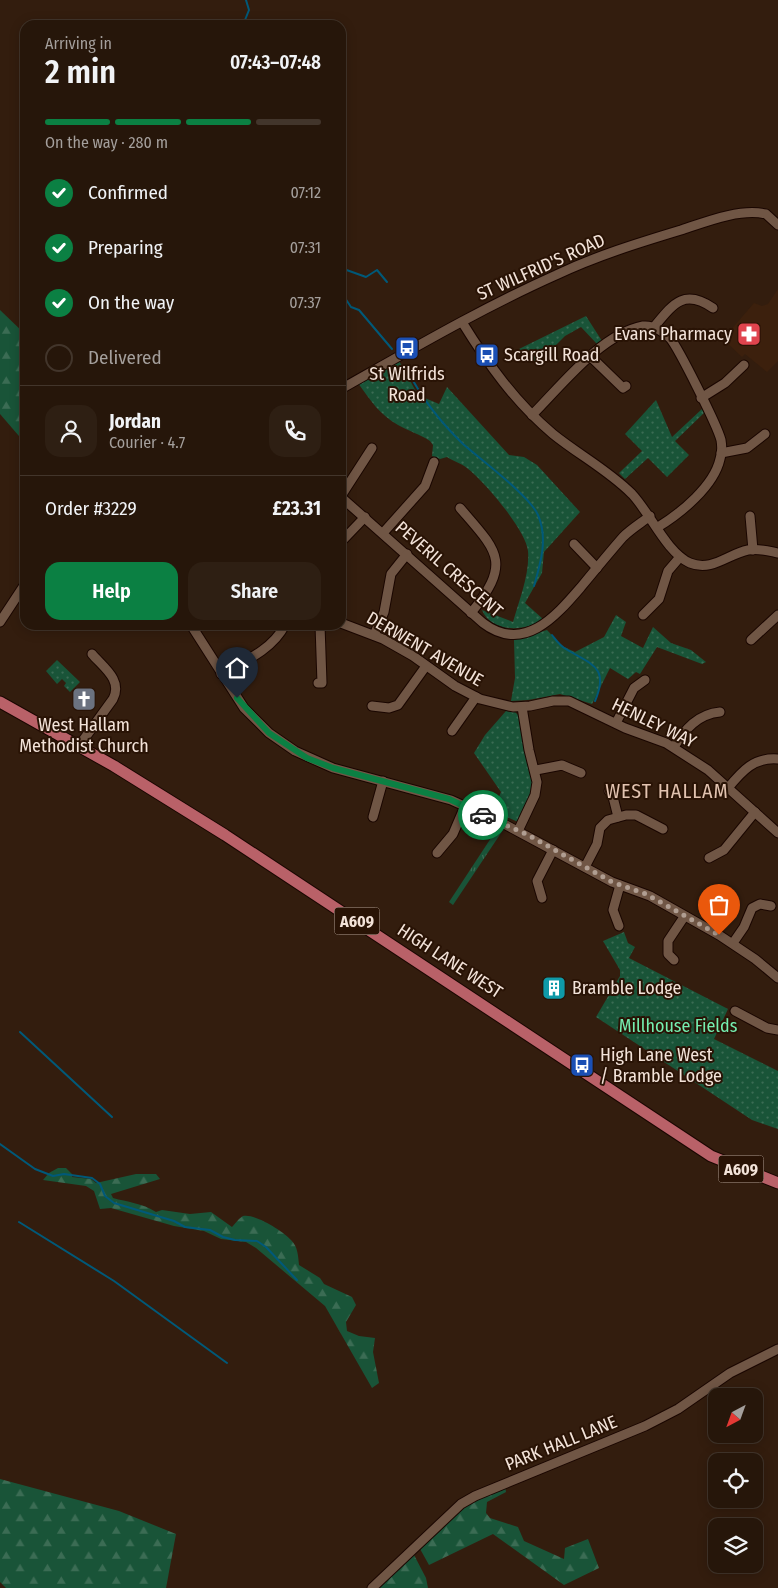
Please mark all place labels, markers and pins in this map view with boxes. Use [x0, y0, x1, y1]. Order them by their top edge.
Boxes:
pharmacy icon: Evans Pharmacy [736, 321, 762, 347]
place label: Evans Pharmacy [614, 323, 732, 345]
bus stop icon: St Wilfrids Road [394, 335, 420, 361]
bus stop icon: Scargill Road [474, 342, 500, 368]
place label: Scargill Road [504, 344, 599, 366]
place label: St Wilfrids Road [369, 363, 445, 406]
pin [216, 647, 258, 698]
church icon: West Hallam Methodist Church [71, 686, 97, 712]
place label: West Hallam Methodist Church [19, 714, 149, 757]
pin [698, 884, 740, 935]
building icon: Bramble Lodge [541, 975, 567, 1001]
place label: Bramble Lodge [572, 977, 681, 999]
place label: High Lane West / Bramble Lodge [600, 1044, 722, 1087]
bus stop icon: High Lane West / Bramble Lodge [569, 1052, 595, 1078]

